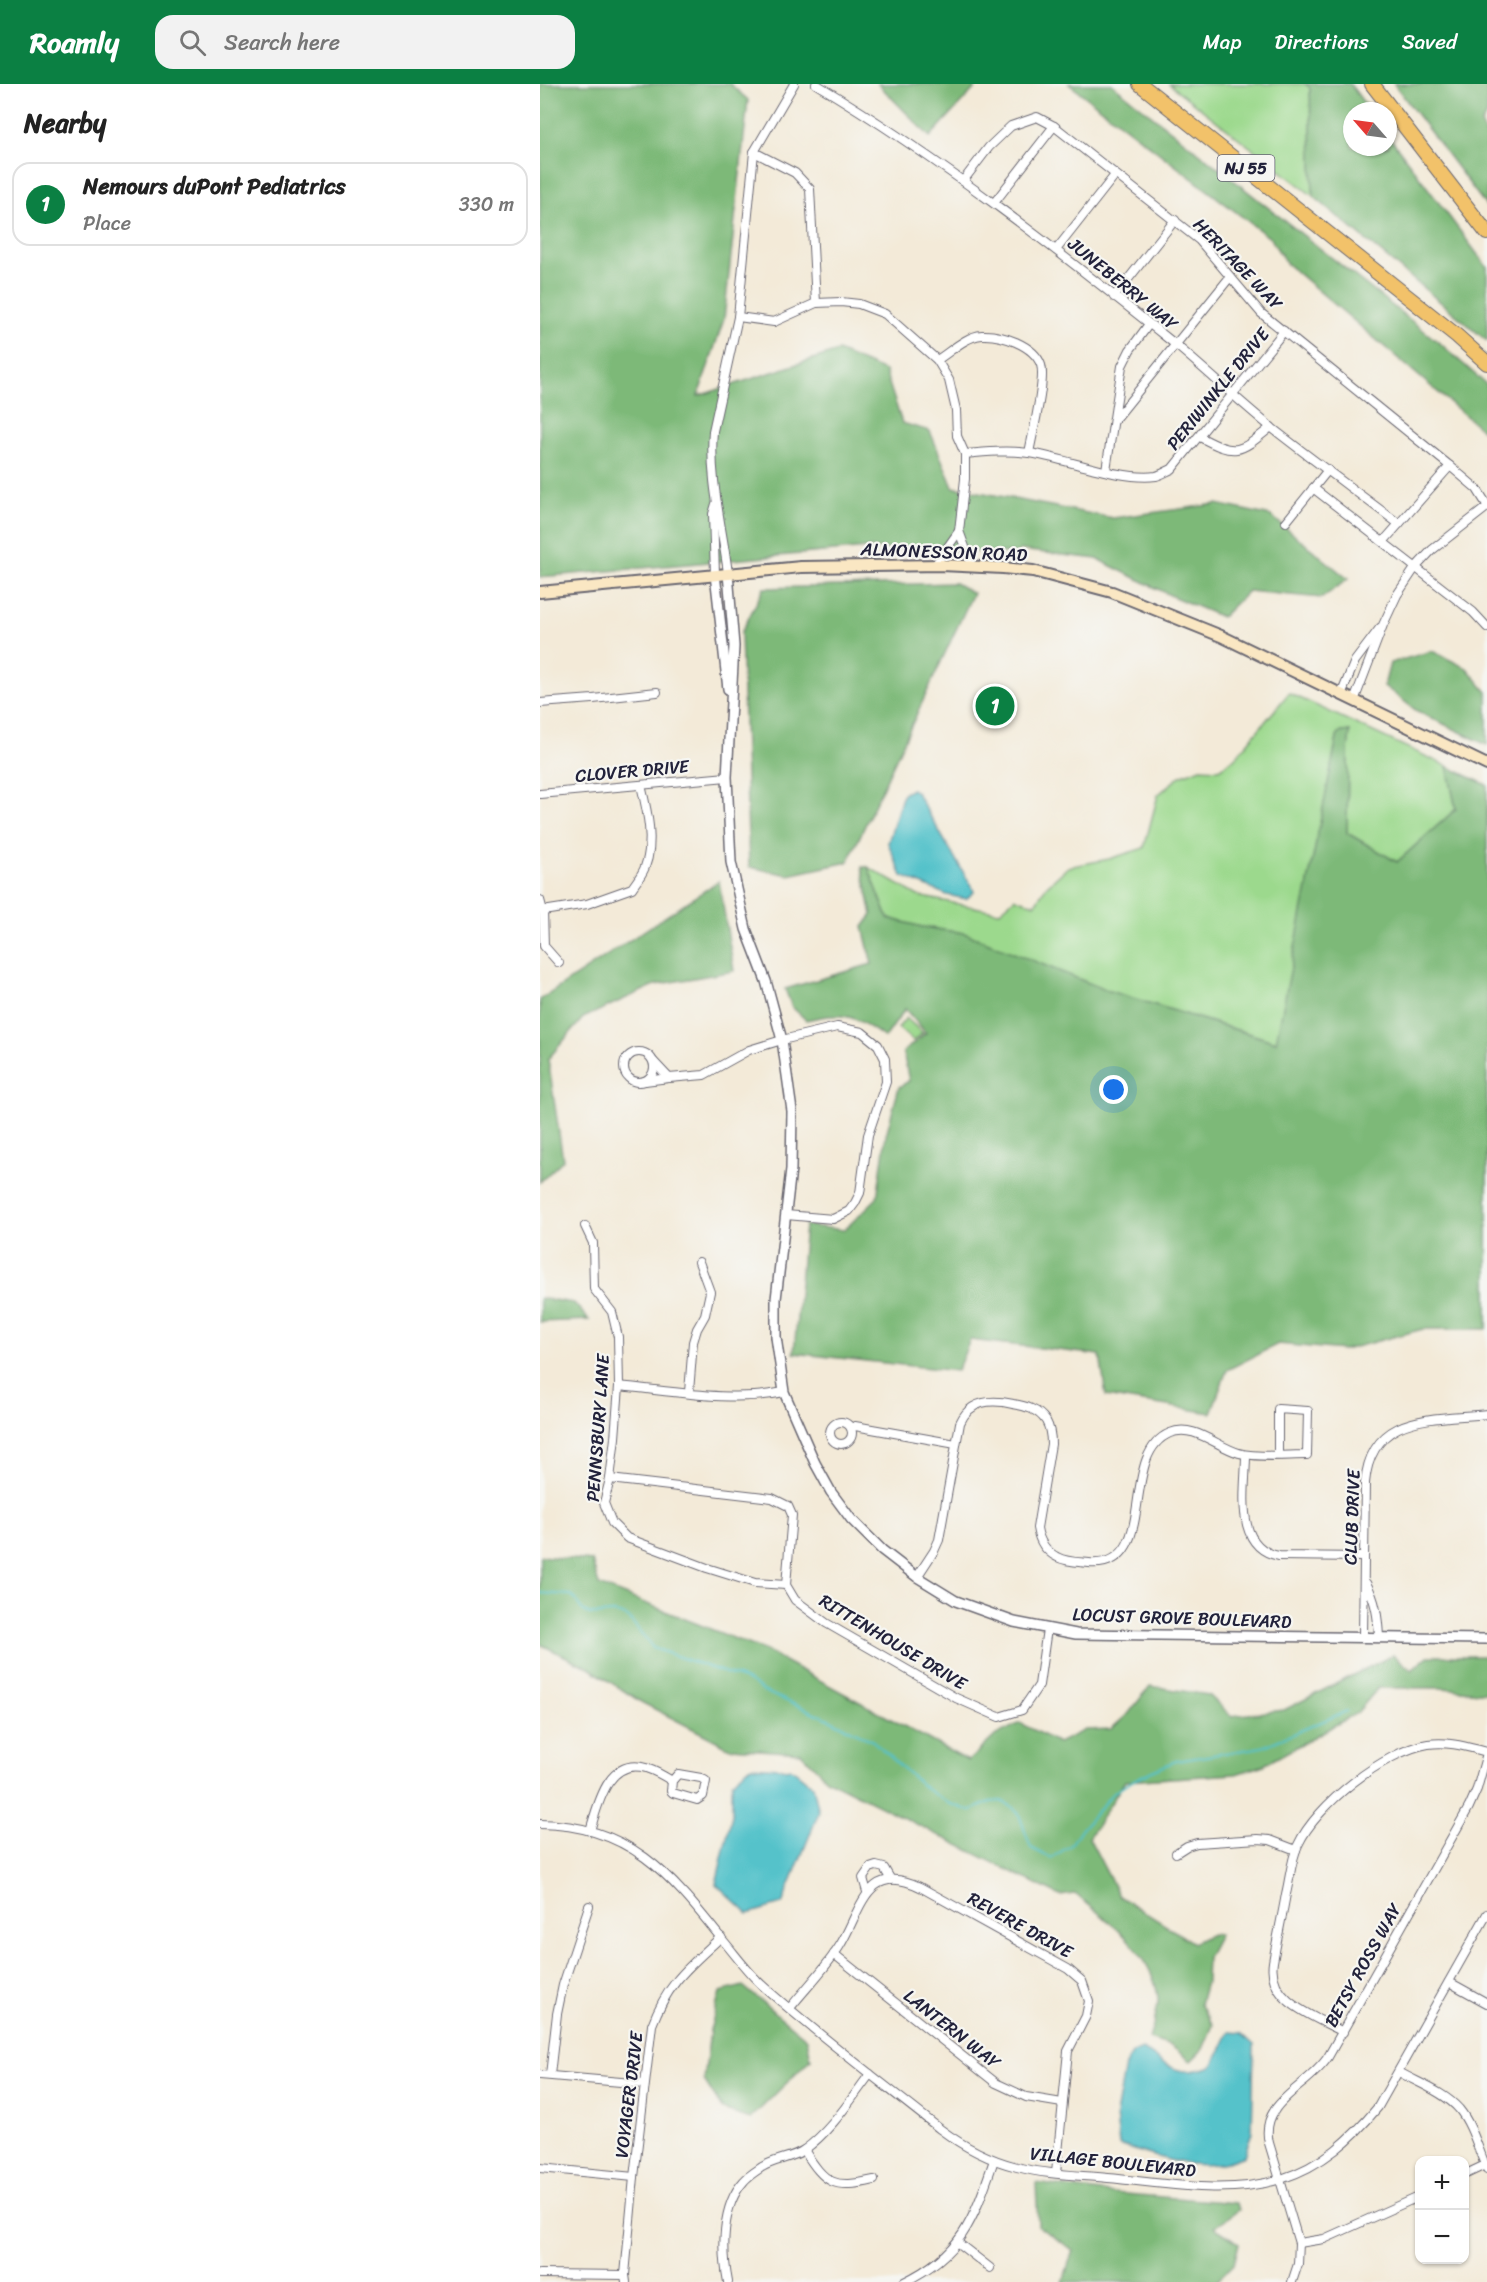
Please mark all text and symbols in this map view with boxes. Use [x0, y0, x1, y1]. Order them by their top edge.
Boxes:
search box [155, 15, 575, 69]
text: Roamly [30, 18, 119, 67]
text: Search here [224, 23, 340, 62]
text: Map [1203, 23, 1241, 61]
text: Directions [1274, 23, 1369, 61]
text: Saved [1402, 23, 1457, 61]
icon: search [176, 26, 209, 59]
text: Nearby [24, 100, 106, 146]
north arrow [1343, 102, 1397, 156]
road number: NJ 55 [1218, 155, 1274, 181]
text: Nemours duPont Pediatrics [83, 167, 346, 206]
text: 1 [41, 187, 50, 222]
text: 330 m [459, 187, 514, 222]
text: Place [83, 206, 131, 241]
street label: HERITAGE WAY [1185, 210, 1292, 319]
street label: JUNEBERRY WAY [1060, 228, 1186, 340]
street label: PERIWINKLE DRIVE [1158, 320, 1278, 458]
street label: ALMONESSON ROAD [859, 533, 1028, 571]
pin: 1 [976, 684, 1014, 728]
street label: CLOVER DRIVE [574, 750, 691, 792]
your location [1099, 1075, 1128, 1104]
street label: PENNSBURY LANE [577, 1352, 619, 1503]
street label: CLUB DRIVE [1334, 1468, 1370, 1565]
street label: RITTENHOUSE DRIVE [813, 1585, 974, 1699]
street label: LOCUST GROVE BOULEVARD [1072, 1598, 1292, 1638]
street label: REVERE DRIVE [961, 1883, 1080, 1968]
street label: BETSY ROSS WAY [1315, 1896, 1411, 2033]
street label: LANTERN WAY [896, 1981, 1008, 2078]
street label: VOYAGER DRIVE [605, 2029, 653, 2160]
street label: VILLAGE BOULEVARD [1028, 2137, 1198, 2187]
map controls [1415, 2156, 1469, 2264]
button: + [1415, 2156, 1469, 2210]
button: − [1415, 2210, 1469, 2264]

